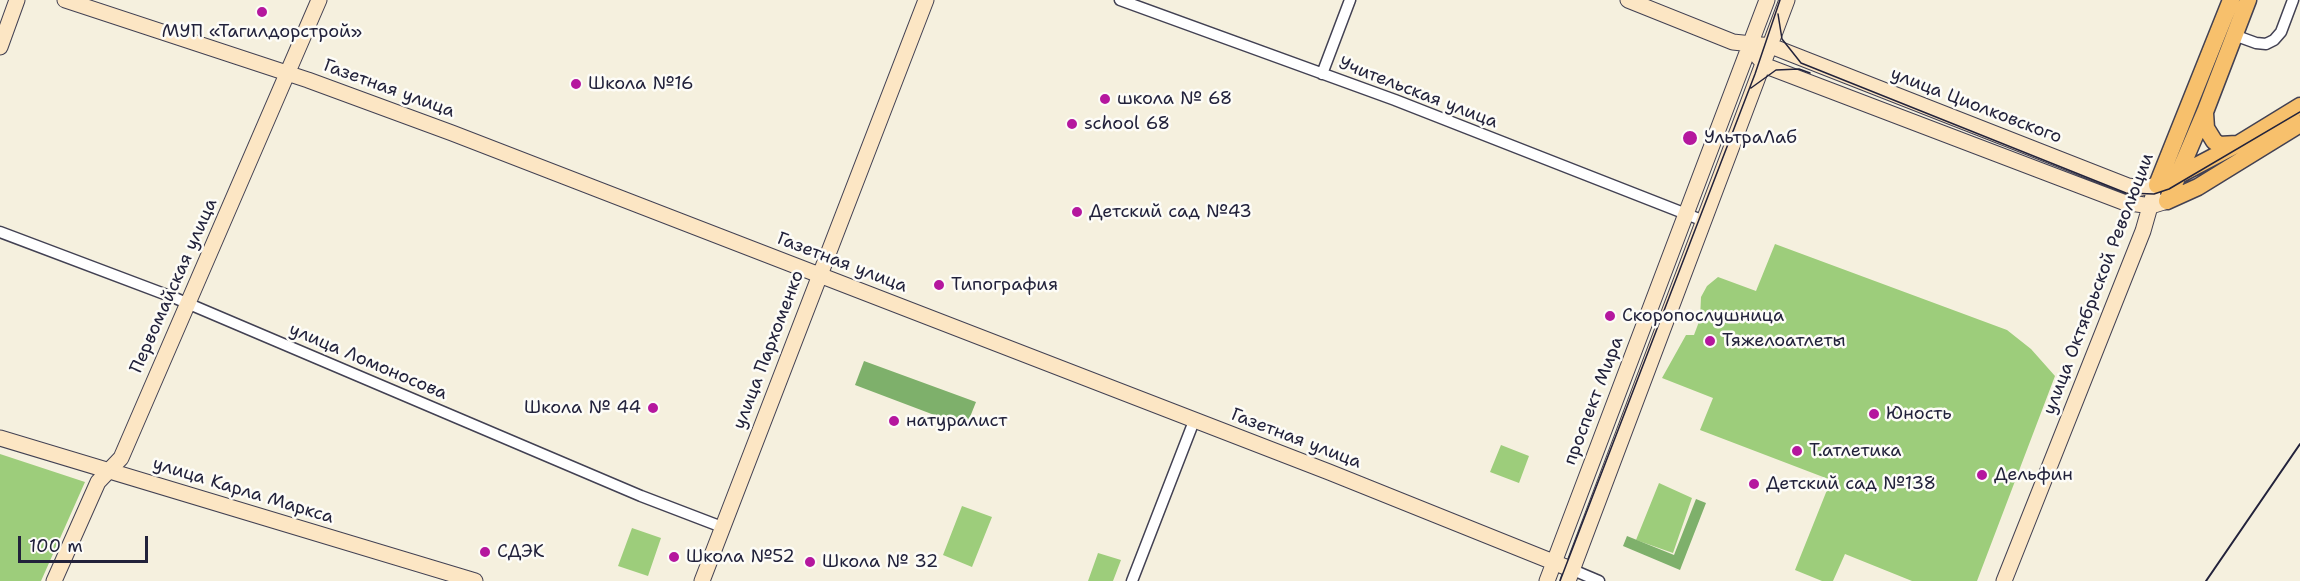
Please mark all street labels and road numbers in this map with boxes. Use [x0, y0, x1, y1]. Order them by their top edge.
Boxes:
street label: Учительская улица [1335, 53, 1501, 133]
street label: Газетная улица [321, 55, 457, 123]
street label: улица Циолковского [1887, 63, 2065, 149]
street label: улица Октябрьской Революции [2039, 150, 2159, 418]
street label: Первомайская улица [126, 195, 222, 377]
street label: Газетная улица [774, 228, 910, 298]
street label: улица Пархоменко [729, 268, 809, 432]
street label: улица Ломоносова [286, 319, 450, 405]
street label: проспект Мира [1560, 334, 1628, 468]
street label: Газетная улица [1228, 404, 1364, 474]
street label: улица Карла Маркса [150, 453, 336, 529]

